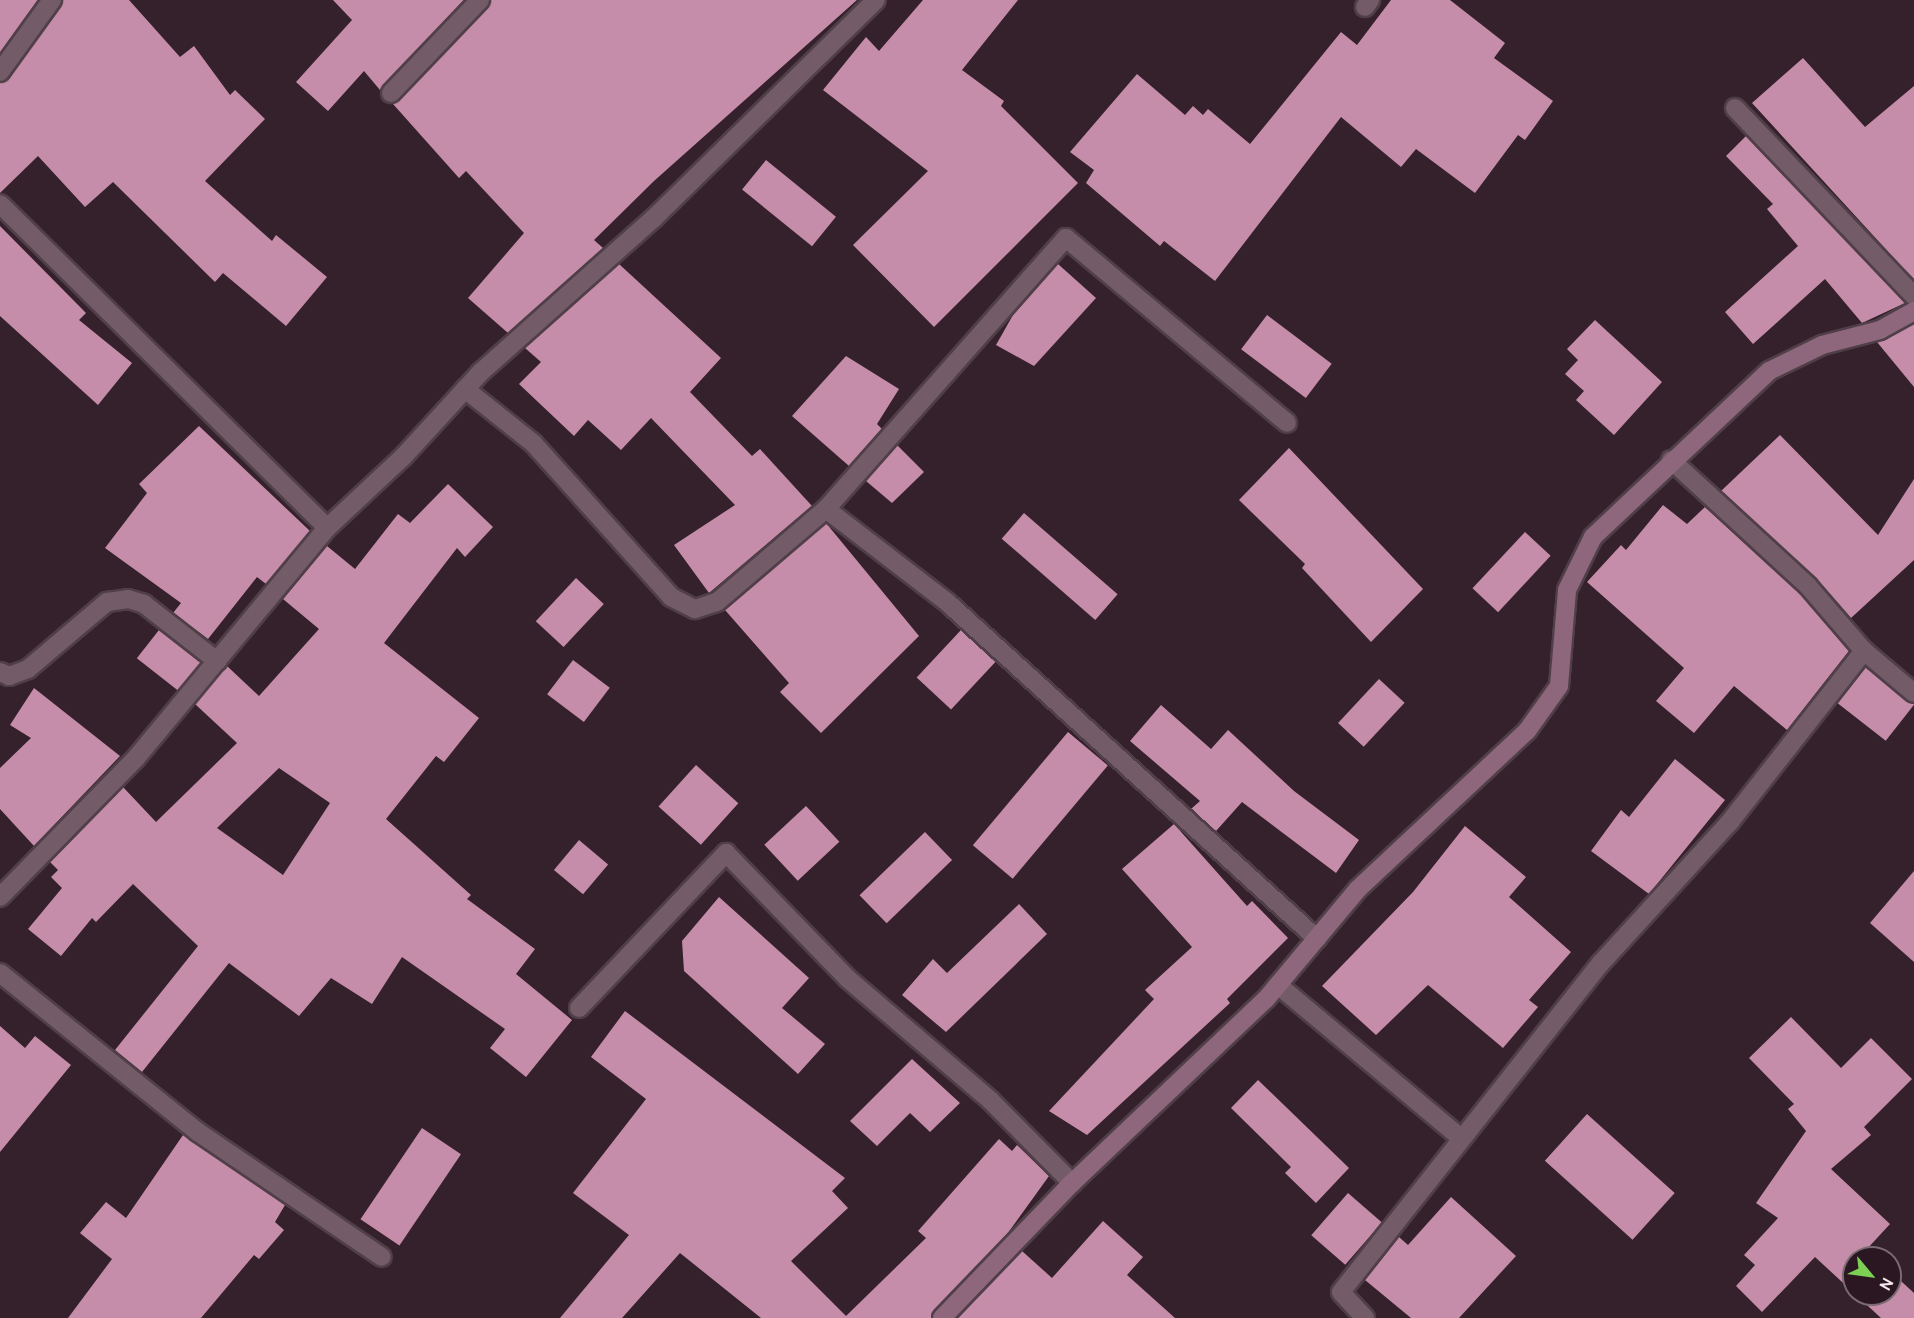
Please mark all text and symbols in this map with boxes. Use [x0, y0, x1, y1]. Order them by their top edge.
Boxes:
north arrow [1842, 1246, 1902, 1306]
text: N [1875, 1274, 1897, 1294]

